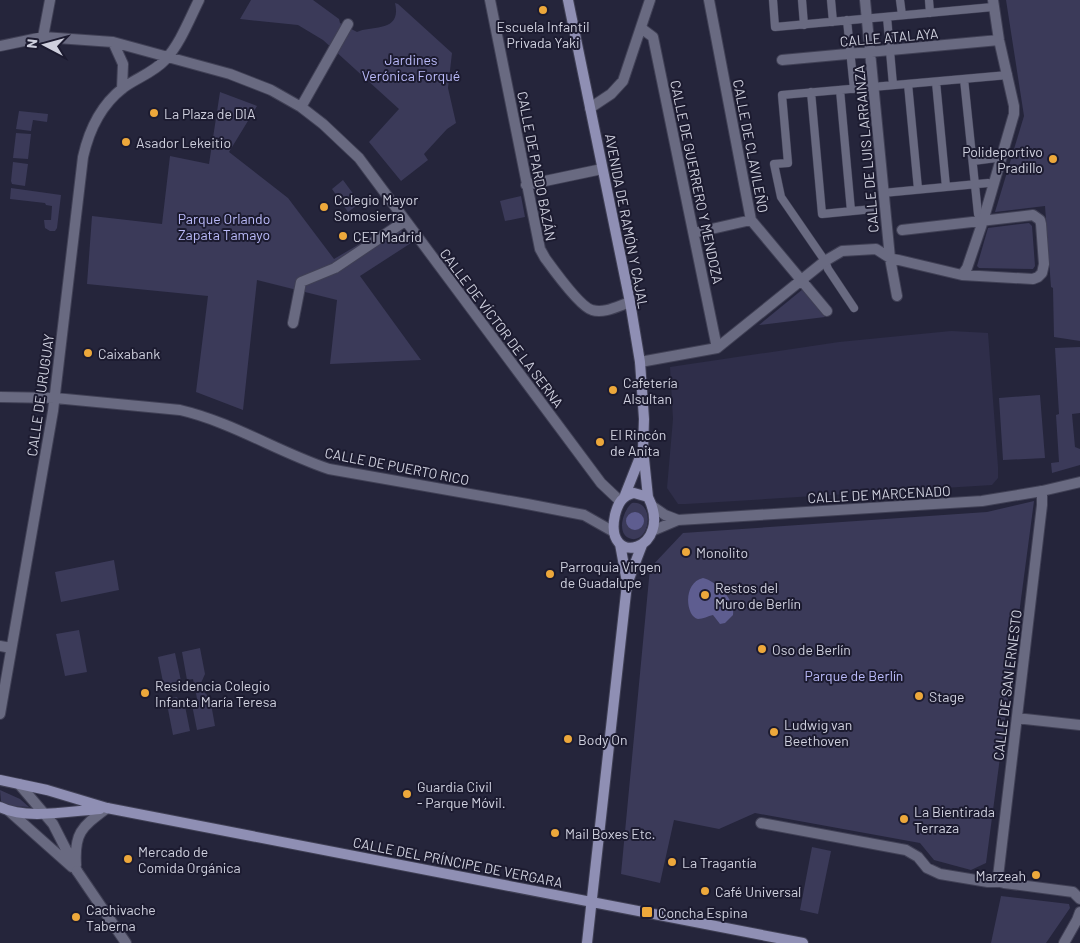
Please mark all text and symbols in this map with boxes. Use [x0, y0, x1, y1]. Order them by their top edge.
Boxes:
marker: Escuela Infantil Privada Yaki [537, 4, 549, 16]
place label: Escuela Infantil Privada Yaki [496, 18, 590, 51]
north arrow [20, 20, 70, 70]
street label: CALLE ATALAYA [839, 24, 939, 50]
text: N [23, 38, 41, 49]
park label: Jardines Verónica Forqué [362, 51, 460, 84]
street label: CALLE DE LUIS LARRAINZA [850, 64, 882, 234]
street label: CALLE DE CLAVILEÑO [730, 78, 772, 214]
street label: CALLE DE GUERRERO Y MENDOZA [667, 79, 727, 286]
street label: CALLE DE PARDO BAZÁN [514, 90, 560, 242]
place label: La Plaza de DIA [164, 105, 256, 122]
marker: La Plaza de DIA [148, 107, 160, 119]
street label: AVENIDA DE RAMÓN Y CAJAL [602, 132, 652, 310]
place label: Asador Lekeitio [136, 134, 231, 151]
marker: Asador Lekeitio [120, 136, 132, 148]
place label: Polideportivo Pradillo [962, 143, 1043, 176]
marker: Polideportivo Pradillo [1047, 153, 1059, 165]
place label: Colegio Mayor Somosierra [334, 191, 418, 224]
marker: Colegio Mayor Somosierra [318, 201, 330, 213]
park label: Parque Orlando Zapata Tamayo [178, 210, 270, 243]
place label: CET Madrid [353, 228, 422, 245]
marker: CET Madrid [337, 230, 349, 242]
street label: CALLE DE VÍCTOR DE LA SERNA [437, 245, 568, 411]
street label: CALLE DE URUGUAY [23, 333, 57, 457]
place label: Caixabank [98, 345, 160, 362]
marker: Caixabank [82, 347, 94, 359]
place label: Cafetería Alsultan [623, 374, 678, 407]
marker: Cafetería Alsultan [607, 384, 619, 396]
place label: El Rincón de Anita [610, 426, 666, 459]
marker: El Rincón de Anita [594, 436, 606, 448]
street label: CALLE DE PUERTO RICO [323, 444, 471, 488]
street label: CALLE DE MARCENADO [807, 482, 951, 506]
place label: Monolito [696, 544, 748, 561]
marker: Monolito [680, 546, 692, 558]
place label: Parroquia Virgen de Guadalupe [560, 558, 661, 591]
marker: Parroquia Virgen de Guadalupe [544, 568, 556, 580]
place label: Restos del Muro de Berlín [715, 579, 801, 612]
marker: Restos del Muro de Berlín [699, 589, 711, 601]
street label: CALLE DE SAN ERNESTO [989, 609, 1025, 761]
place label: Oso de Berlín [772, 641, 851, 658]
marker: Oso de Berlín [756, 643, 768, 655]
park label: Parque de Berlín [805, 667, 903, 684]
place label: Residencia Colegio Infanta María Teresa [155, 677, 277, 710]
marker: Residencia Colegio Infanta María Teresa [139, 687, 151, 699]
place label: Stage [929, 688, 964, 705]
marker: Stage [913, 690, 925, 702]
place label: Ludwig van Beethoven [784, 716, 852, 749]
marker: Ludwig van Beethoven [768, 726, 780, 738]
place label: Body On [578, 731, 628, 748]
marker: Body On [562, 733, 574, 745]
place label: Guardia Civil - Parque Móvil. [417, 778, 506, 811]
marker: Guardia Civil - Parque Móvil. [401, 788, 413, 800]
place label: La Bientirada Terraza [914, 803, 995, 836]
marker: La Bientirada Terraza [898, 813, 910, 825]
place label: Mail Boxes Etc. [565, 825, 655, 842]
marker: Mail Boxes Etc. [549, 827, 561, 839]
street label: CALLE DEL PRÍNCIPE DE VERGARA [352, 833, 565, 891]
place label: Mercado de Comida Orgánica [138, 843, 241, 876]
marker: Mercado de Comida Orgánica [122, 853, 134, 865]
place label: La Tragantía [682, 854, 757, 871]
marker: La Tragantía [666, 856, 678, 868]
place label: Marzeah [975, 867, 1026, 884]
marker: Marzeah [1030, 869, 1042, 881]
place label: Café Universal [715, 883, 801, 900]
marker: Café Universal [699, 885, 711, 897]
place label: Cachivache Taberna [86, 901, 156, 934]
place label: Concha Espina [658, 904, 748, 921]
marker: Concha Espina [640, 905, 654, 919]
marker: Cachivache Taberna [70, 911, 82, 923]

